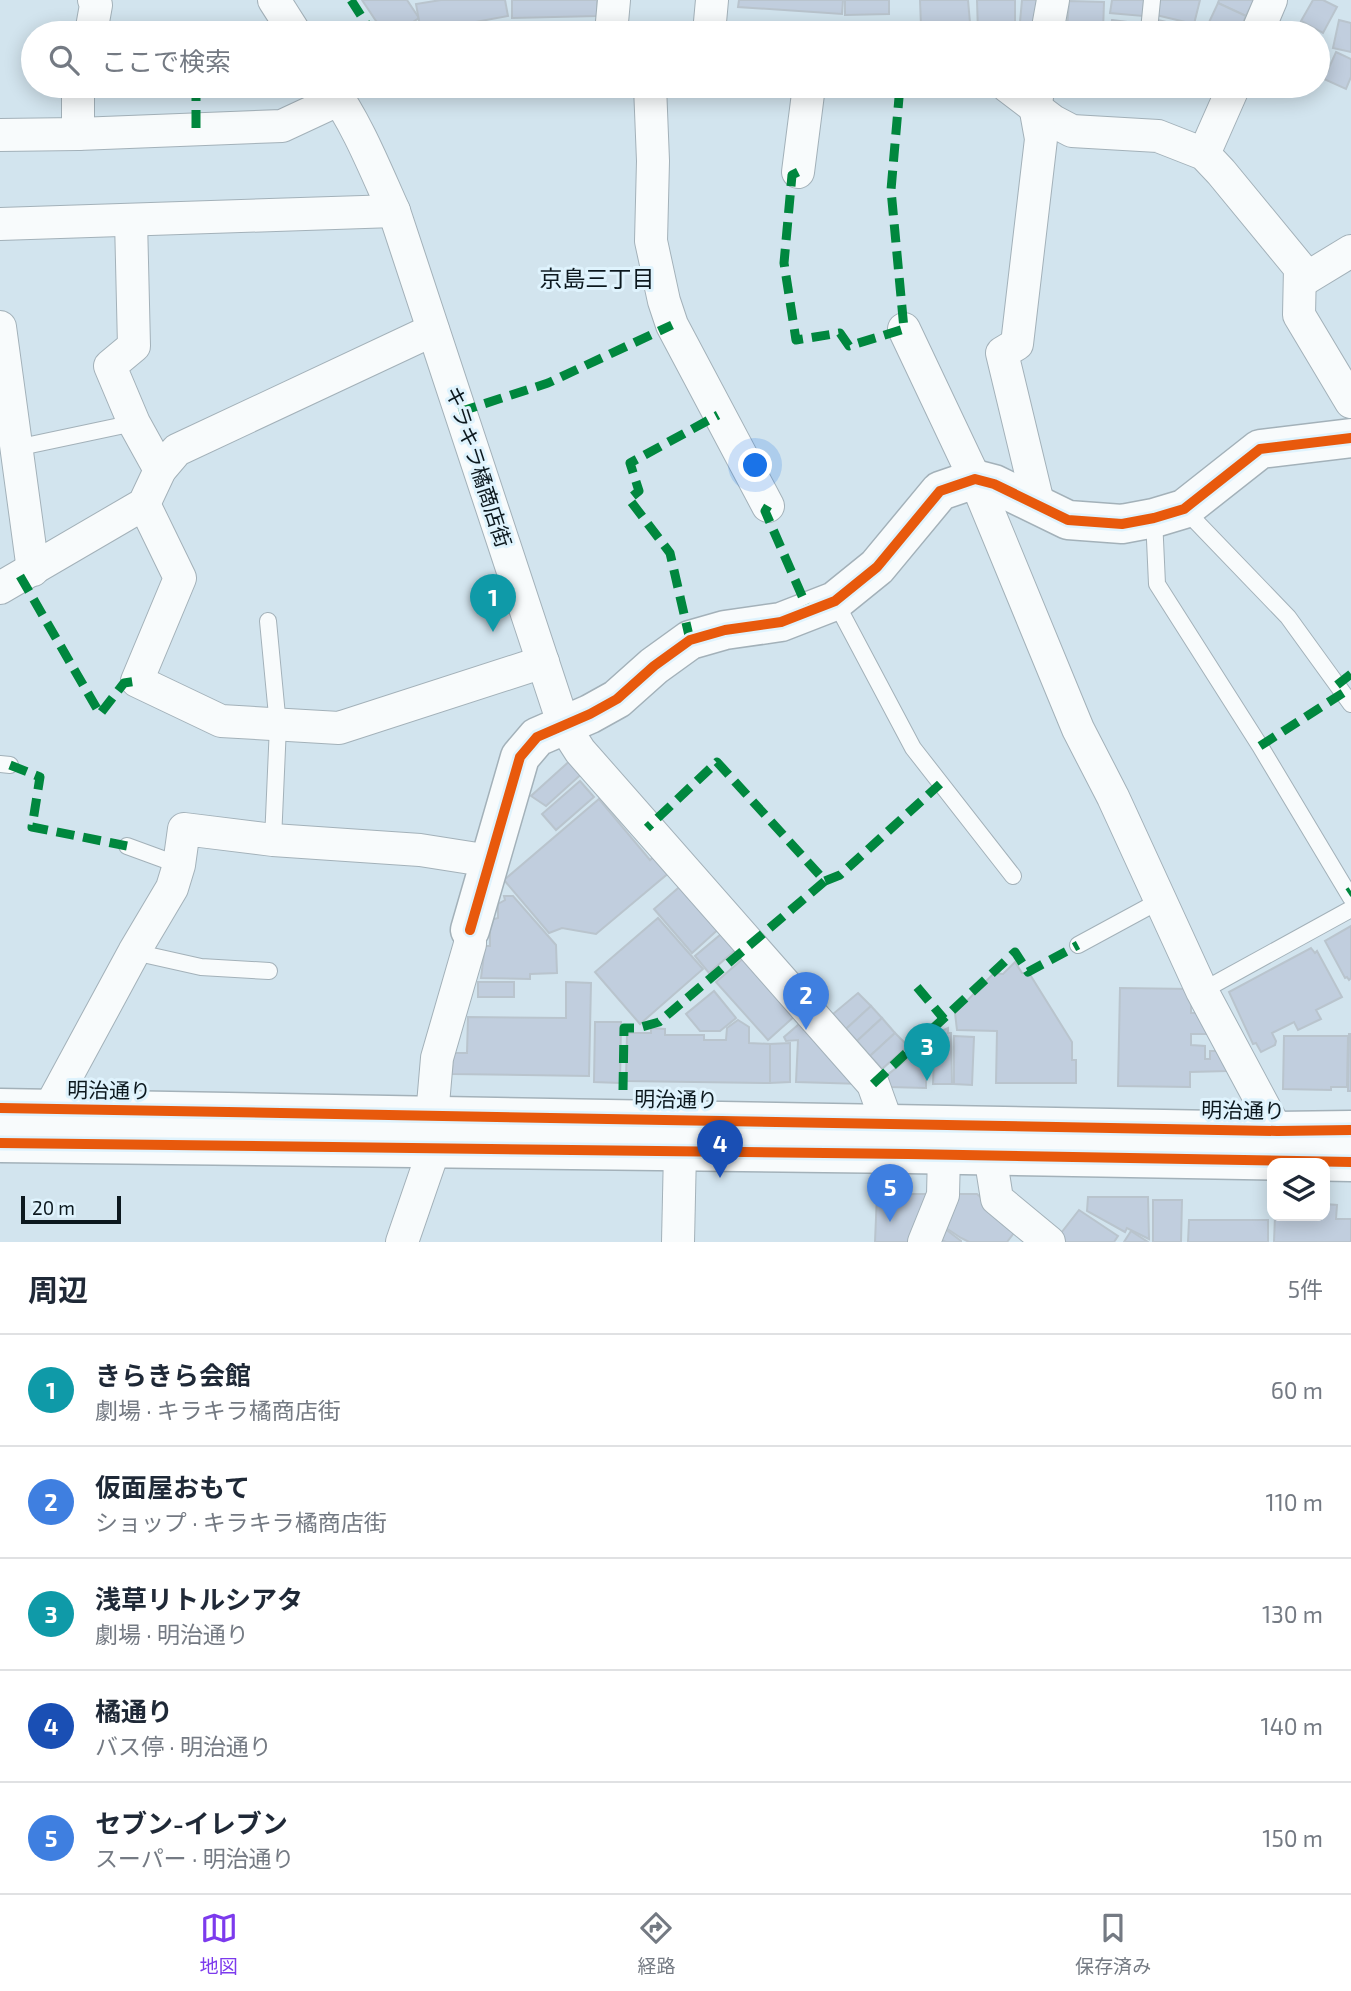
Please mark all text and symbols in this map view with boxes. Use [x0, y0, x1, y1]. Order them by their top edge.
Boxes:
search box [21, 21, 1330, 98]
icon: search [45, 41, 83, 79]
text: ここで検索 [101, 45, 231, 76]
district label: 京島三丁目 [540, 264, 655, 292]
street label: キラキラ橘商店街 [442, 383, 517, 550]
your location [738, 448, 772, 482]
pin: 1 [470, 574, 516, 632]
pin: 2 [783, 972, 829, 1030]
pin: 3 [904, 1023, 950, 1081]
street label: 明治通り [67, 1076, 151, 1103]
street label: 明治通り [634, 1085, 718, 1112]
street label: 明治通り [1201, 1096, 1285, 1123]
pin: 4 [697, 1120, 743, 1178]
map controls [1267, 1158, 1330, 1221]
button: layers [1267, 1158, 1330, 1221]
pin: 5 [867, 1164, 913, 1222]
scale bar [21, 1193, 121, 1225]
text: 20 m [32, 1196, 75, 1219]
text: 周辺 [28, 1271, 88, 1307]
text: 5件 [1288, 1275, 1323, 1303]
text: きらきら会館 [95, 1359, 251, 1390]
text: 1 [46, 1376, 56, 1404]
text: 60 m [1271, 1376, 1323, 1404]
text: 劇場 · キラキラ橘商店街 [95, 1396, 341, 1424]
text: 仮面屋おもて [95, 1471, 250, 1502]
text: 2 [44, 1488, 58, 1516]
text: 110 m [1266, 1488, 1323, 1516]
text: ショップ · キラキラ橘商店街 [95, 1508, 387, 1536]
text: 浅草リトルシアタ [95, 1583, 303, 1614]
text: 3 [44, 1600, 58, 1628]
text: 130 m [1262, 1600, 1323, 1628]
text: 劇場 · 明治通り [95, 1620, 249, 1648]
text: 橘通り [95, 1695, 173, 1726]
text: 4 [44, 1712, 58, 1740]
text: 140 m [1261, 1712, 1323, 1740]
text: バス停 · 明治通り [95, 1732, 272, 1760]
text: セブン-イレブン [95, 1807, 288, 1838]
text: 5 [45, 1824, 57, 1852]
text: 150 m [1262, 1824, 1323, 1852]
text: スーパー · 明治通り [95, 1844, 294, 1872]
tab: 地図 [200, 1909, 238, 1978]
tab: 経路 [637, 1909, 675, 1978]
tab: 保存済み [1075, 1909, 1151, 1978]

